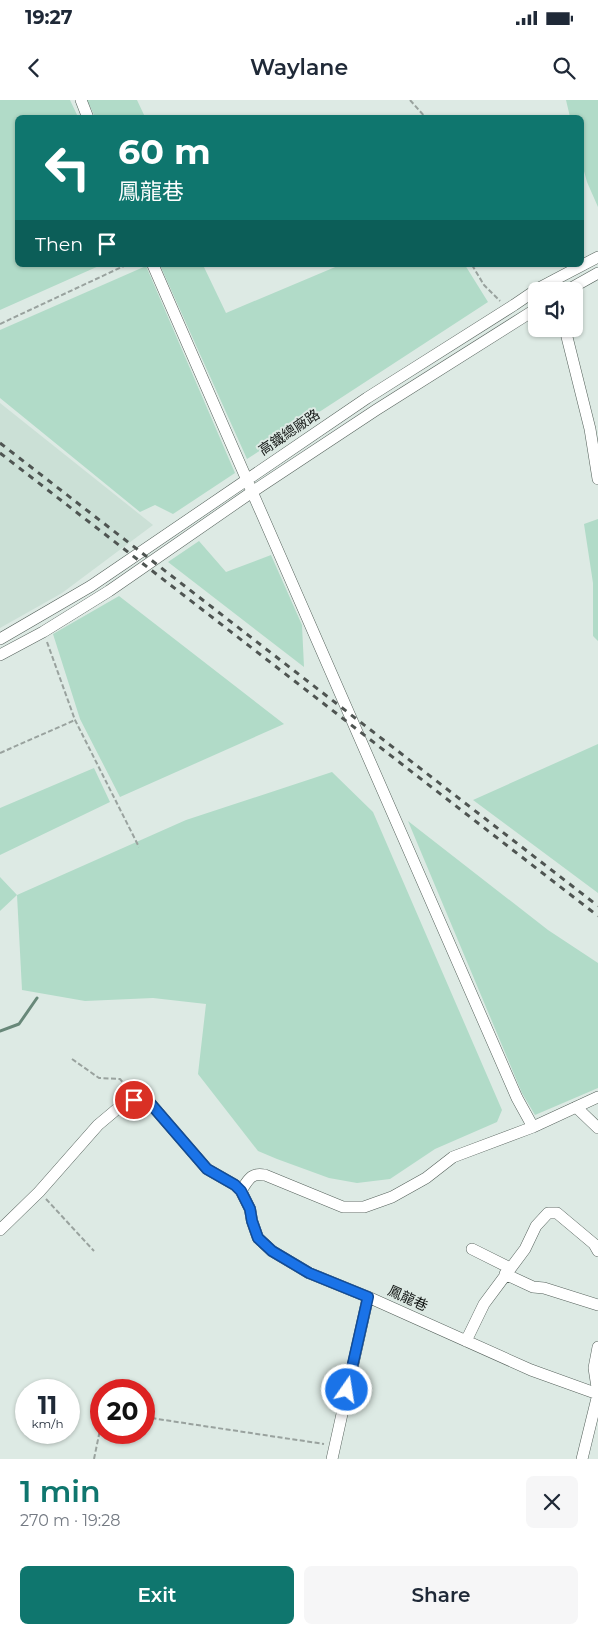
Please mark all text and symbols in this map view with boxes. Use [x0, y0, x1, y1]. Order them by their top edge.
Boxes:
text: 19:27 [25, 6, 73, 29]
icon: back [20, 54, 48, 82]
text: Waylane [250, 54, 348, 81]
icon: search [550, 54, 578, 82]
text: 60 m [118, 130, 211, 173]
icon: left [35, 135, 100, 200]
text: 鳳龍巷 [118, 178, 184, 205]
icon: arrive [93, 230, 121, 258]
text: Then [35, 233, 83, 256]
map controls [528, 282, 583, 337]
button: sound [528, 282, 583, 337]
street label: 高鐵總廠路 [255, 405, 323, 459]
pin [113, 1079, 155, 1121]
icon: arrive [120, 1086, 148, 1114]
street label: 鳳龍巷 [385, 1281, 431, 1315]
position arrow [320, 1363, 372, 1415]
speed limit sign: 20 [90, 1379, 155, 1444]
text: 11 [38, 1390, 57, 1420]
text: km/h [31, 1416, 64, 1431]
text: 1 min [20, 1473, 101, 1510]
button: close [526, 1476, 578, 1528]
text: 270 m · 19:28 [20, 1511, 121, 1530]
button: Exit [20, 1566, 294, 1624]
button: Share [304, 1566, 578, 1624]

